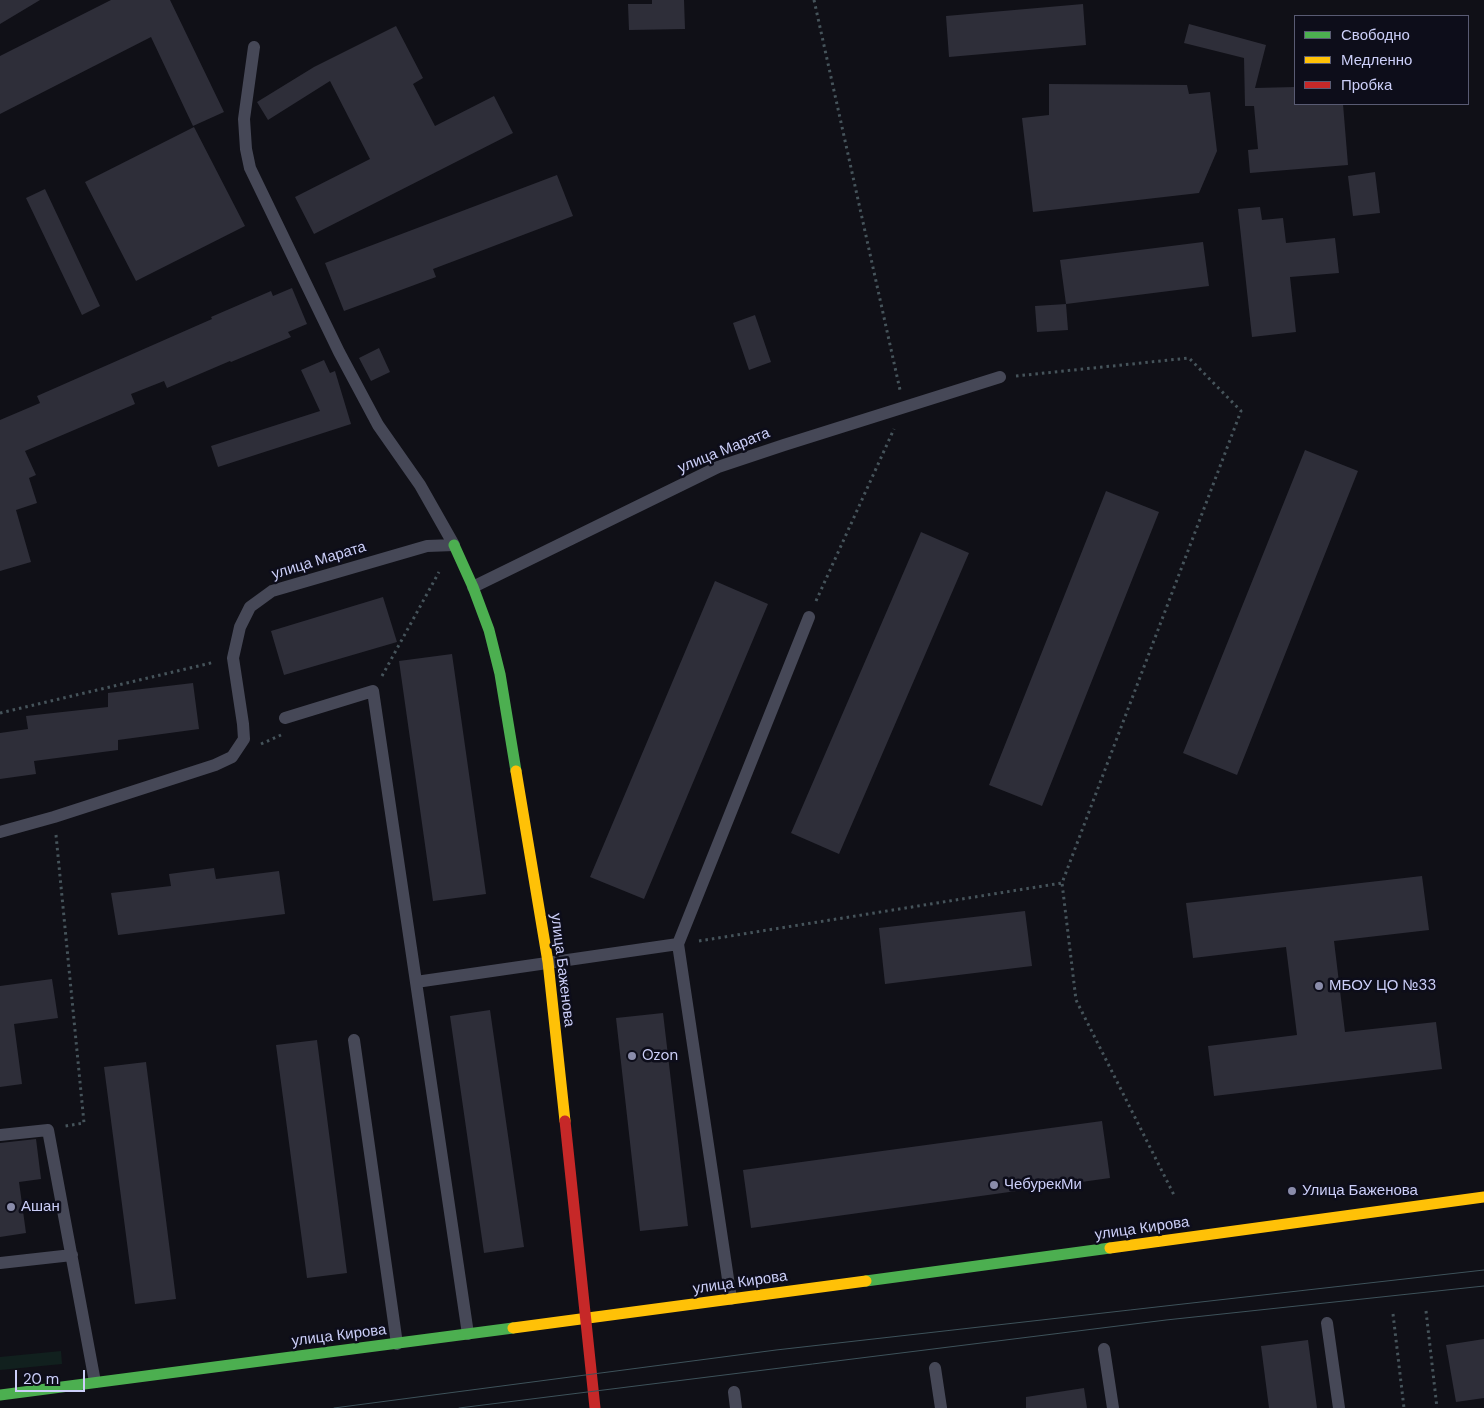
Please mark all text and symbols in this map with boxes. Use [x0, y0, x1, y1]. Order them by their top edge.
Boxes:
legend [1294, 15, 1469, 105]
text: Свободно [1341, 25, 1410, 45]
text: Медленно [1341, 50, 1412, 70]
text: Пробка [1341, 75, 1392, 95]
street label: улица Марата [675, 424, 773, 478]
street label: улица Марата [270, 538, 368, 584]
street label: улица Баженова [546, 912, 578, 1028]
place label: МБОУ ЦО №33 [1329, 977, 1436, 995]
marker: МБОУ ЦО №33 [1313, 980, 1325, 992]
place label: Ozon [642, 1047, 678, 1065]
marker: Ozon [626, 1050, 638, 1062]
place label: ЧебурекМи [1004, 1176, 1082, 1194]
marker: ЧебурекМи [988, 1179, 1000, 1191]
place label: Улица Баженова [1302, 1182, 1418, 1200]
marker: Улица Баженова [1286, 1185, 1298, 1197]
place label: Ашан [21, 1198, 60, 1216]
marker: Ашан [5, 1201, 17, 1213]
street label: улица Кирова [1094, 1213, 1190, 1245]
street label: улица Кирова [692, 1267, 788, 1299]
street label: улица Кирова [291, 1321, 387, 1351]
scale bar [18, 1360, 88, 1392]
text: 20 m [23, 1369, 59, 1389]

